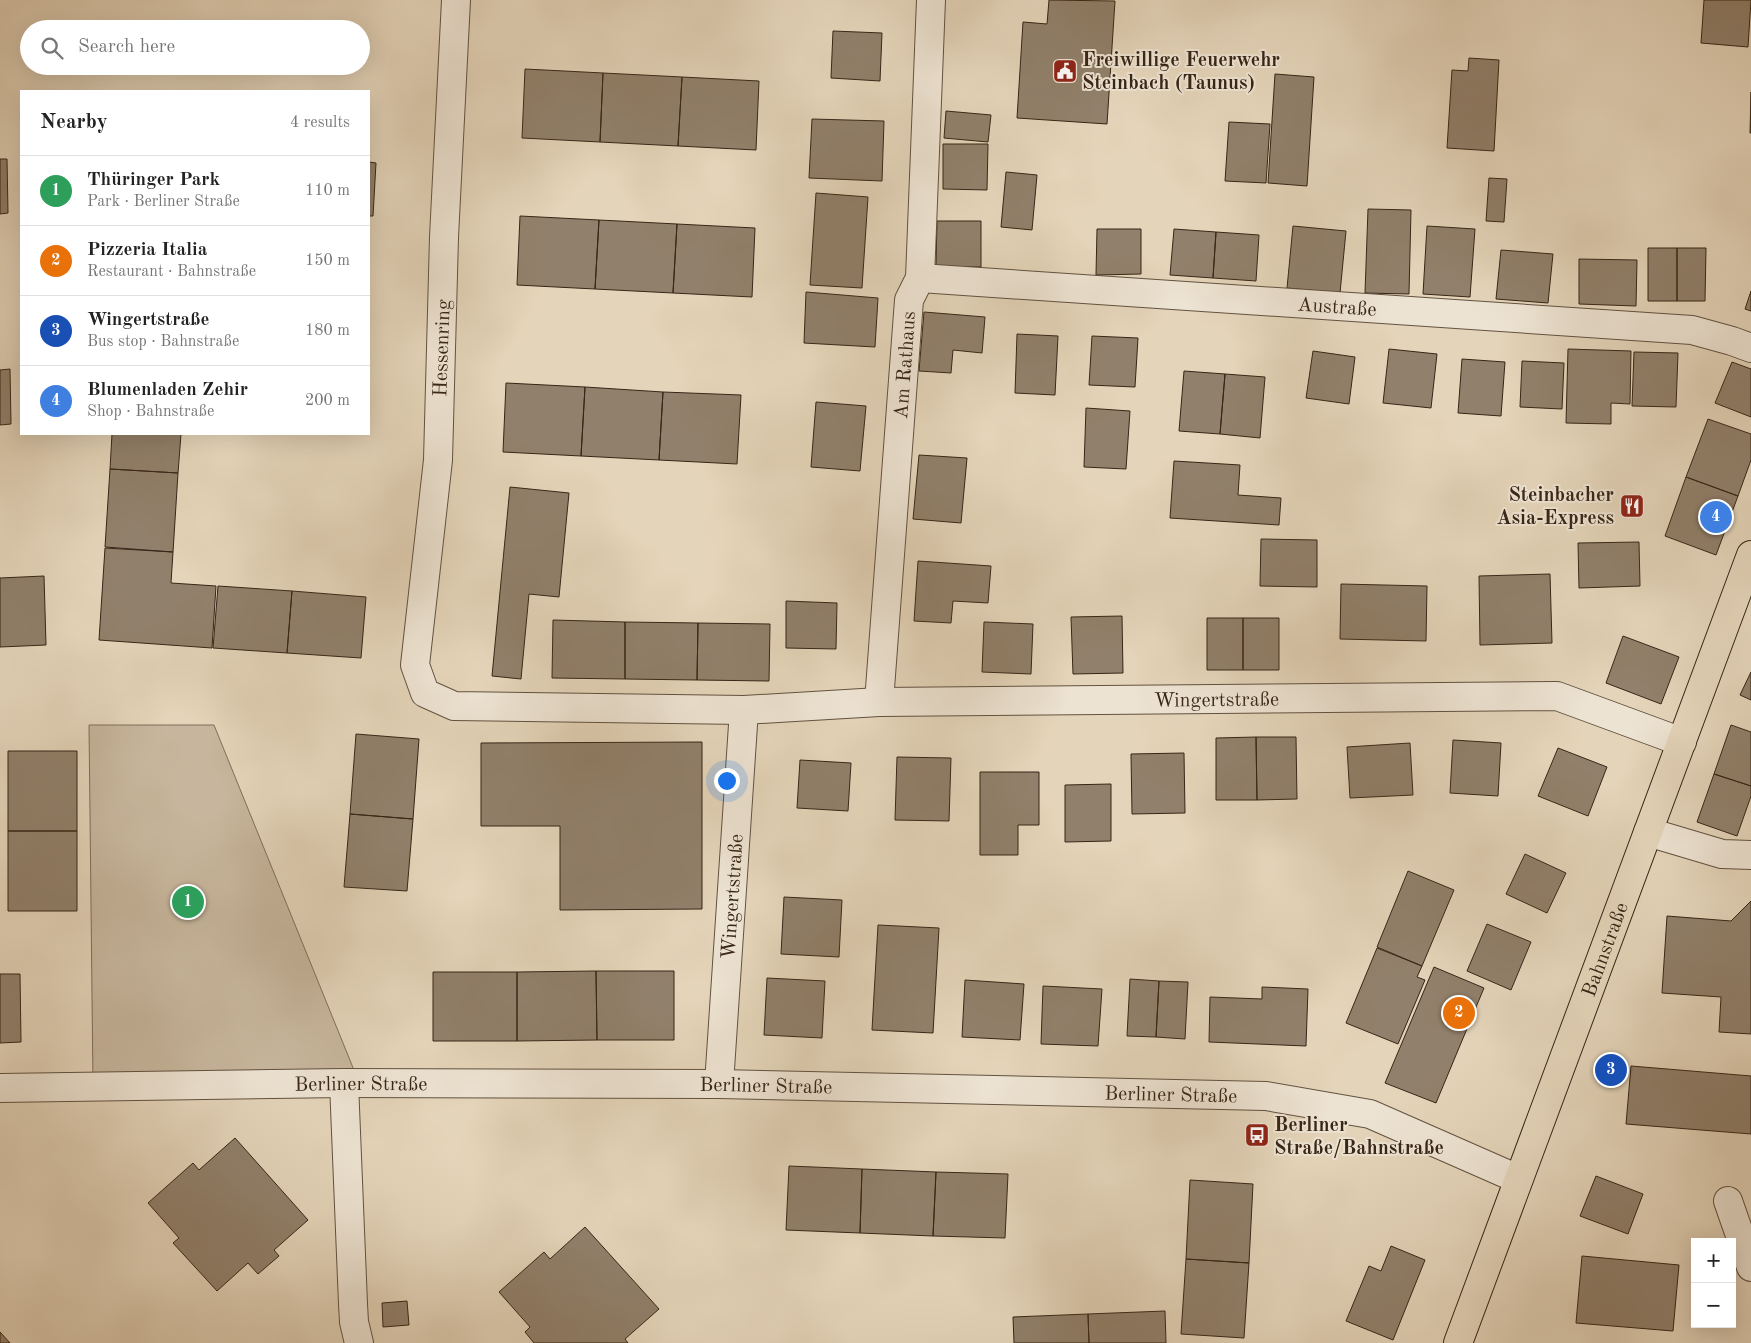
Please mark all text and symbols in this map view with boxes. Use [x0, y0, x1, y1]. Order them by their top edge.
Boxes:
search box [20, 20, 370, 75]
icon: search [38, 34, 66, 62]
text: Search here [78, 38, 175, 57]
place label: Freiwillige Feuerwehr Steinbach (Taunus) [1082, 51, 1280, 94]
public building icon: Freiwillige Feuerwehr Steinbach (Taunus) [1052, 58, 1078, 84]
text: Nearby [40, 112, 108, 133]
text: 4 results [290, 115, 350, 131]
text: Thüringer Park [87, 171, 220, 190]
text: 1 [51, 183, 61, 199]
text: 110 m [305, 183, 350, 199]
text: Park · Berliner Straße [87, 194, 240, 210]
text: Pizzeria Italia [87, 241, 207, 260]
text: 2 [51, 253, 61, 269]
text: 150 m [305, 253, 350, 269]
text: Restaurant · Bahnstraße [87, 264, 256, 280]
street label: Austraße [1297, 295, 1377, 321]
street label: Hessenring [431, 299, 455, 397]
street label: Am Rathaus [892, 310, 920, 420]
text: Wingertstraße [87, 311, 210, 330]
text: 3 [51, 323, 61, 339]
text: 180 m [305, 323, 350, 339]
text: Bus stop · Bahnstraße [87, 334, 239, 350]
text: Blumenladen Zehir [87, 381, 248, 400]
text: 4 [51, 393, 61, 409]
text: 200 m [305, 393, 350, 409]
text: Shop · Bahnstraße [87, 404, 214, 420]
place label: Steinbacher Asia-Express [1496, 486, 1614, 529]
restaurant icon: Steinbacher Asia-Express [1619, 493, 1645, 519]
pin: 4 [1700, 498, 1732, 536]
street label: Wingertstraße [1154, 690, 1279, 712]
your location [714, 768, 740, 794]
street label: Wingertstraße [719, 833, 748, 960]
pin: 1 [172, 883, 204, 921]
street label: Bahnstraße [1580, 900, 1633, 1000]
pin: 2 [1443, 994, 1475, 1032]
pin: 3 [1595, 1051, 1627, 1089]
street label: Berliner Straße [294, 1075, 428, 1096]
street label: Berliner Straße [699, 1076, 833, 1098]
street label: Berliner Straße [1104, 1084, 1238, 1107]
place label: Berliner Straße/Bahnstraße [1274, 1116, 1444, 1159]
bus stop icon: Berliner Straße/Bahnstraße [1244, 1122, 1270, 1148]
map controls [1691, 1238, 1736, 1328]
button: + [1691, 1238, 1736, 1283]
button: − [1691, 1283, 1736, 1328]

